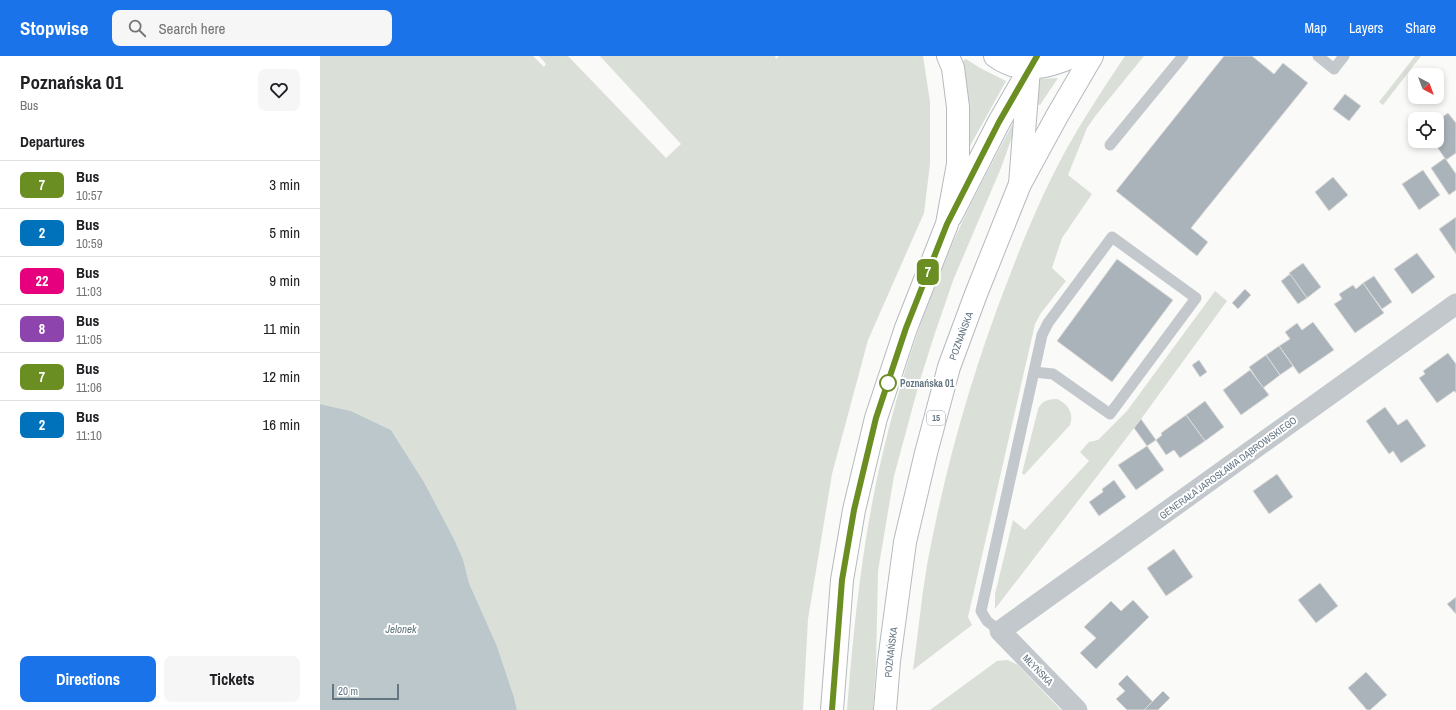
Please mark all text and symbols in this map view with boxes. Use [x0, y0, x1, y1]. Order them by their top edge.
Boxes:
search box [112, 10, 392, 46]
text: Stopwise [20, 15, 88, 41]
icon: search [126, 17, 148, 39]
text: Search here [158, 18, 225, 39]
text: Map [1305, 19, 1327, 37]
text: Layers [1349, 19, 1383, 37]
text: Share [1405, 19, 1436, 37]
north arrow [1408, 68, 1444, 104]
map controls [1408, 68, 1444, 148]
text: Poznańska 01 [20, 69, 123, 95]
button: heart [258, 69, 300, 111]
text: Bus [20, 97, 38, 114]
button: locate [1408, 112, 1444, 148]
text: Departures [20, 131, 85, 152]
text: Bus [76, 166, 99, 187]
text: 3 min [269, 174, 300, 195]
text: 7 [39, 176, 45, 194]
text: 10:57 [76, 187, 103, 204]
text: Bus [76, 214, 99, 235]
text: 5 min [269, 222, 300, 243]
text: 2 [39, 224, 45, 242]
text: 10:59 [76, 235, 103, 252]
line badge: 7 [915, 259, 941, 285]
text: Bus [76, 262, 99, 283]
text: 7 [925, 263, 931, 281]
text: 9 min [269, 270, 300, 291]
text: 22 [36, 272, 48, 290]
text: 11:03 [76, 283, 102, 300]
street label: POZNAŃSKA [946, 309, 976, 362]
text: Bus [76, 310, 99, 331]
text: 11 min [263, 318, 300, 339]
text: 8 [39, 320, 45, 338]
text: 11:05 [76, 331, 102, 348]
text: Bus [76, 358, 99, 379]
text: 12 min [262, 366, 300, 387]
text: 7 [39, 368, 45, 386]
marker: Poznańska 01 [879, 374, 897, 392]
place label: Poznańska 01 [900, 377, 955, 390]
text: 11:06 [76, 379, 102, 396]
text: Bus [76, 406, 99, 427]
road number: 15 [927, 411, 945, 425]
text: 16 min [262, 414, 300, 435]
street label: GENERAŁA JAROSŁAWA DĄBROWSKIEGO [1157, 414, 1299, 522]
text: 2 [39, 416, 45, 434]
text: 11:10 [76, 427, 102, 444]
water label: Jelonek [384, 622, 417, 636]
street label: POZNAŃSKA [881, 626, 900, 678]
street label: MŁYŃSKA [1020, 652, 1056, 689]
button: Directions [20, 656, 156, 702]
button: Tickets [164, 656, 300, 702]
scale bar [332, 682, 399, 701]
text: 20 m [338, 684, 358, 698]

